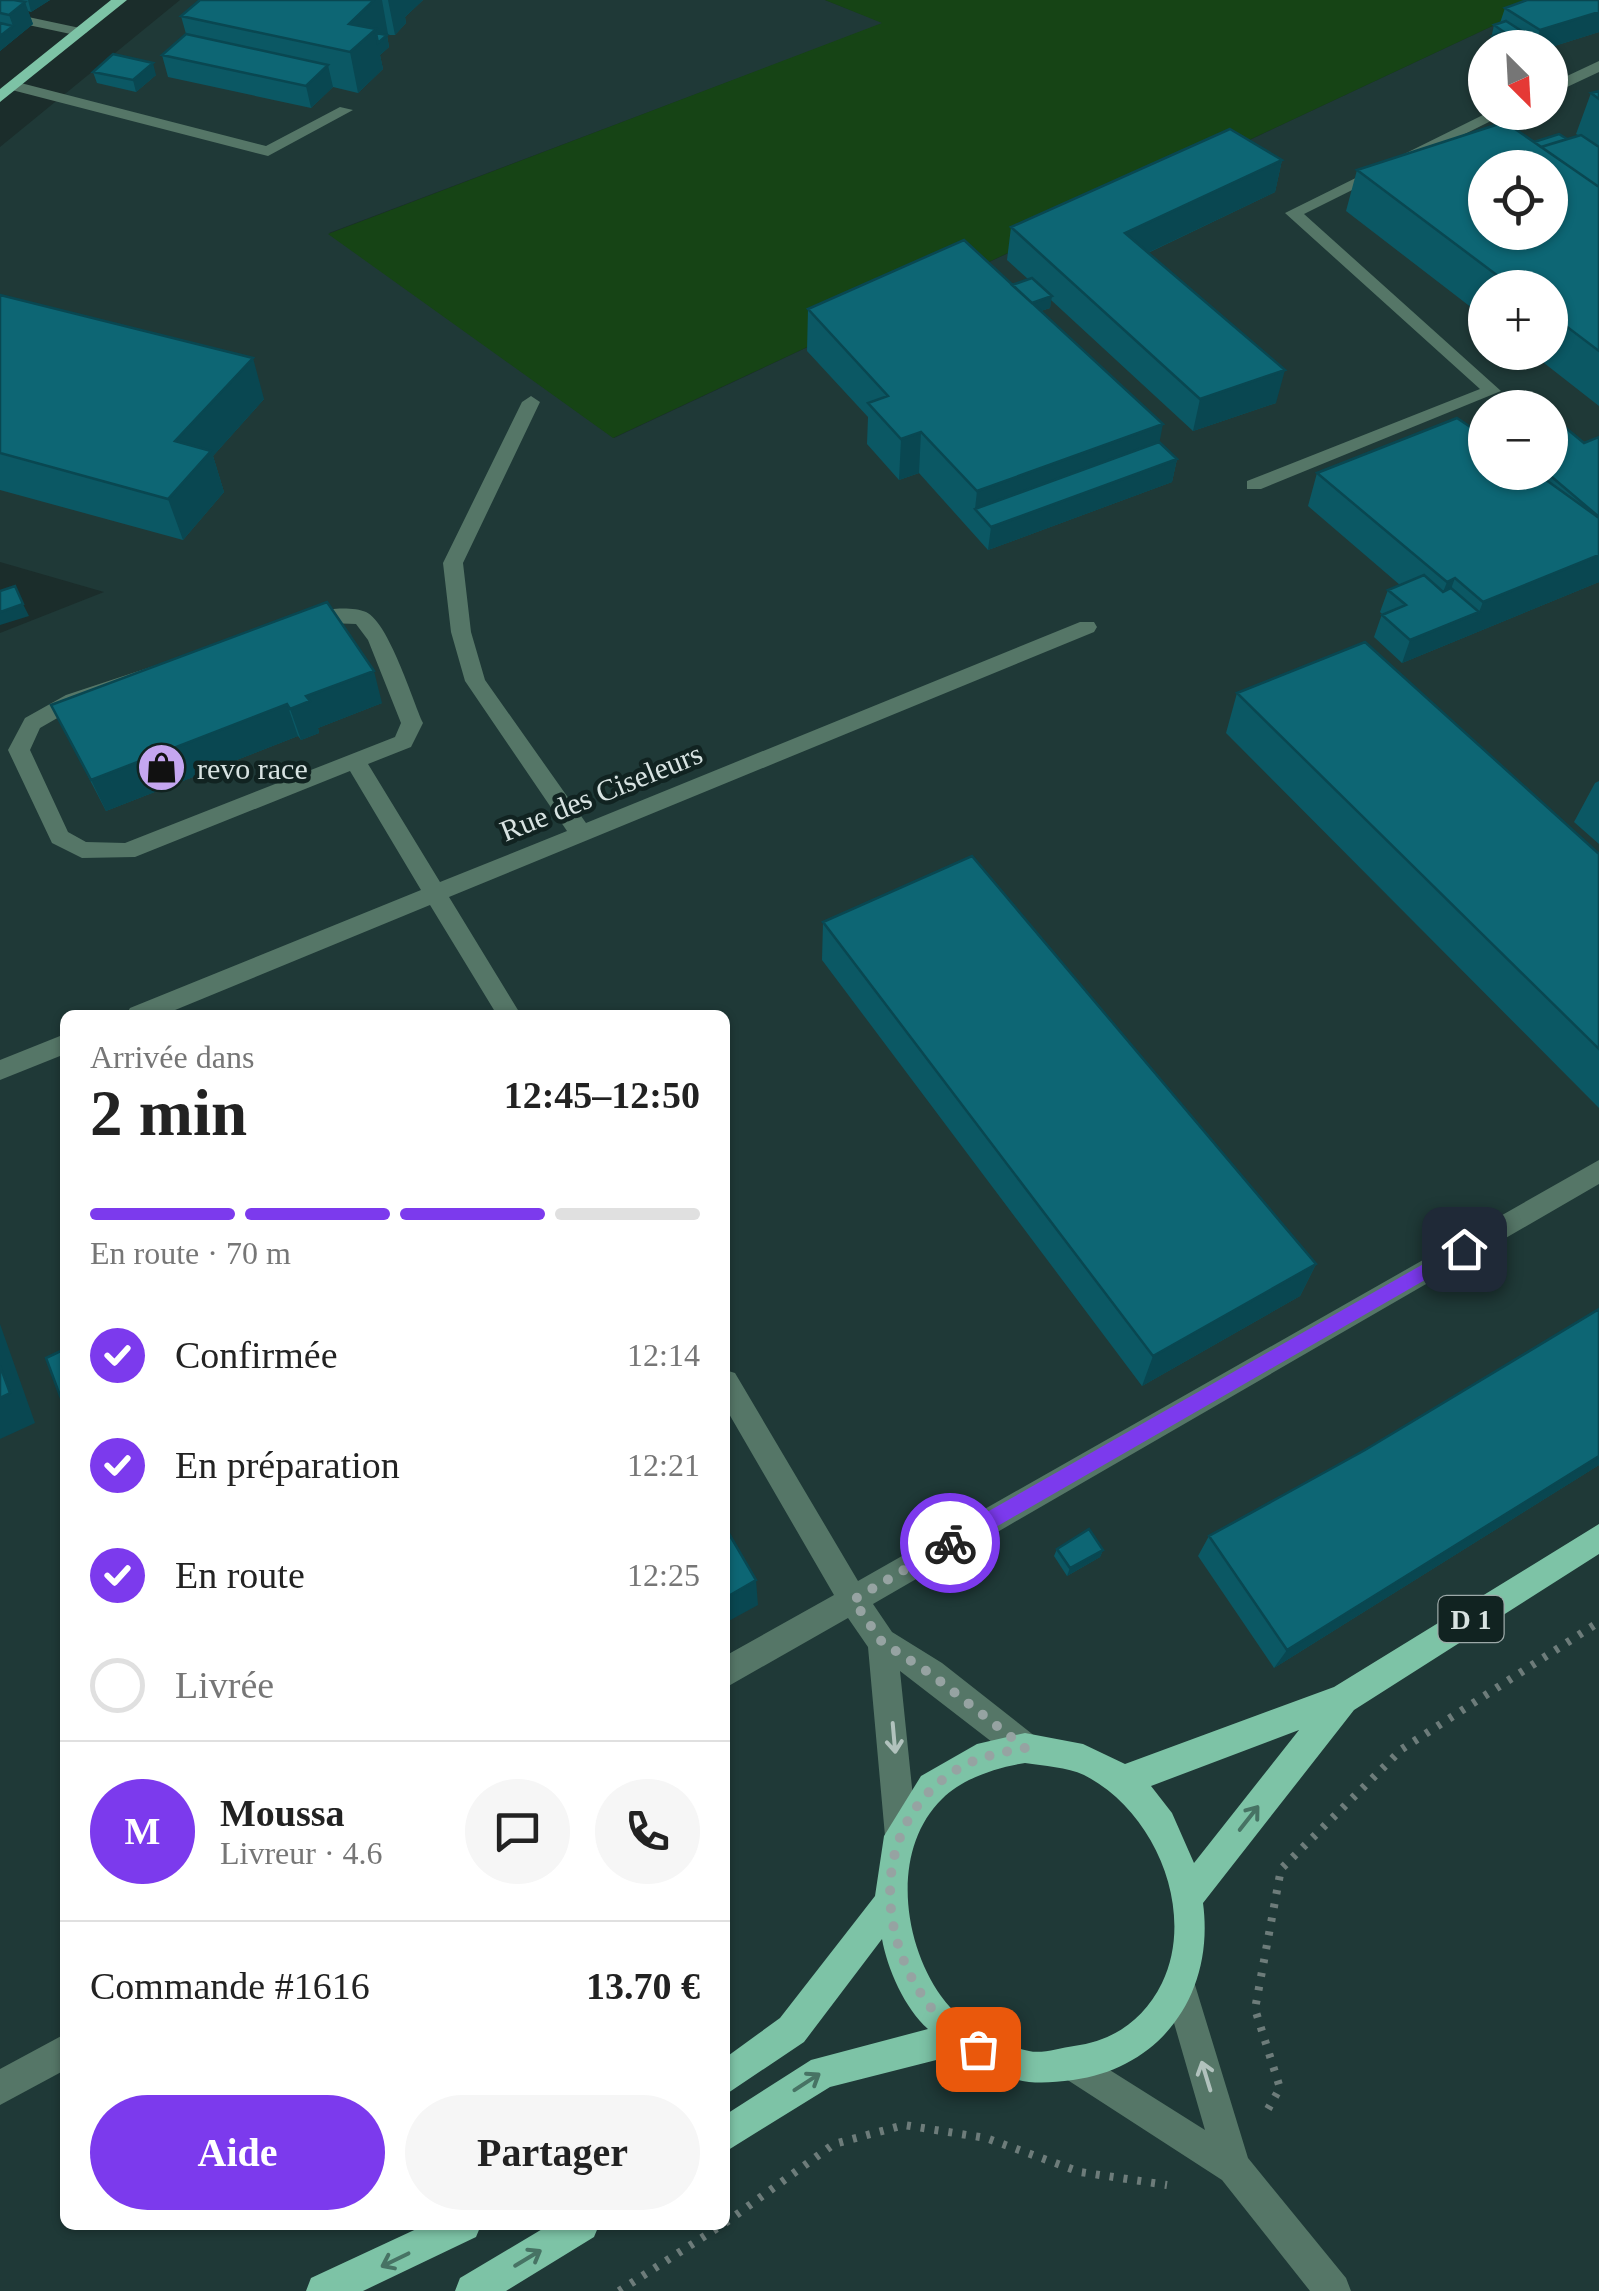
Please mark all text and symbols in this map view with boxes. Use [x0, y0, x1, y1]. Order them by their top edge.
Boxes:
north arrow [1468, 30, 1568, 130]
map controls [1468, 30, 1568, 490]
button: locate [1468, 150, 1568, 250]
button: + [1468, 270, 1568, 370]
button: − [1468, 390, 1568, 490]
street label: Rue des Ciseleurs [495, 736, 707, 848]
shop icon: revo race [136, 742, 188, 794]
place label: revo race [197, 752, 308, 785]
text: Arrivée dans [90, 1039, 254, 1075]
text: 12:45–12:50 [504, 1074, 700, 1116]
text: 2 min [90, 1077, 247, 1149]
pin [1422, 1207, 1507, 1292]
icon: home [1437, 1222, 1492, 1277]
text: En route · 70 m [90, 1235, 291, 1271]
icon: check [90, 1328, 145, 1383]
text: Confirmée [175, 1334, 338, 1376]
text: 12:14 [627, 1337, 700, 1373]
icon: check [90, 1438, 145, 1493]
text: En préparation [175, 1444, 400, 1486]
text: 12:21 [627, 1447, 700, 1483]
courier [900, 1493, 1000, 1593]
icon: bike [923, 1516, 978, 1571]
icon: check [90, 1548, 145, 1603]
text: En route [175, 1554, 305, 1596]
text: 12:25 [627, 1557, 700, 1593]
road number: D 1 [1438, 1596, 1504, 1642]
text: Livrée [175, 1664, 274, 1706]
one-way arrow [884, 1722, 903, 1754]
button: chat [465, 1779, 570, 1884]
button: phone [595, 1779, 700, 1884]
text: Moussa [220, 1792, 345, 1834]
one-way arrow [1238, 1806, 1260, 1832]
text: M [125, 1810, 160, 1852]
text: Livreur · 4.6 [220, 1835, 383, 1871]
text: Commande #1616 [90, 1965, 370, 2007]
text: 13.70 € [586, 1965, 700, 2007]
pin [936, 2007, 1021, 2092]
icon: bag [951, 2022, 1006, 2077]
one-way arrow [1196, 2061, 1214, 2093]
one-way arrow [792, 2071, 821, 2092]
button: Aide [90, 2095, 385, 2210]
button: Partager [405, 2095, 700, 2210]
one-way arrow [513, 2248, 542, 2268]
one-way arrow [381, 2251, 411, 2270]

